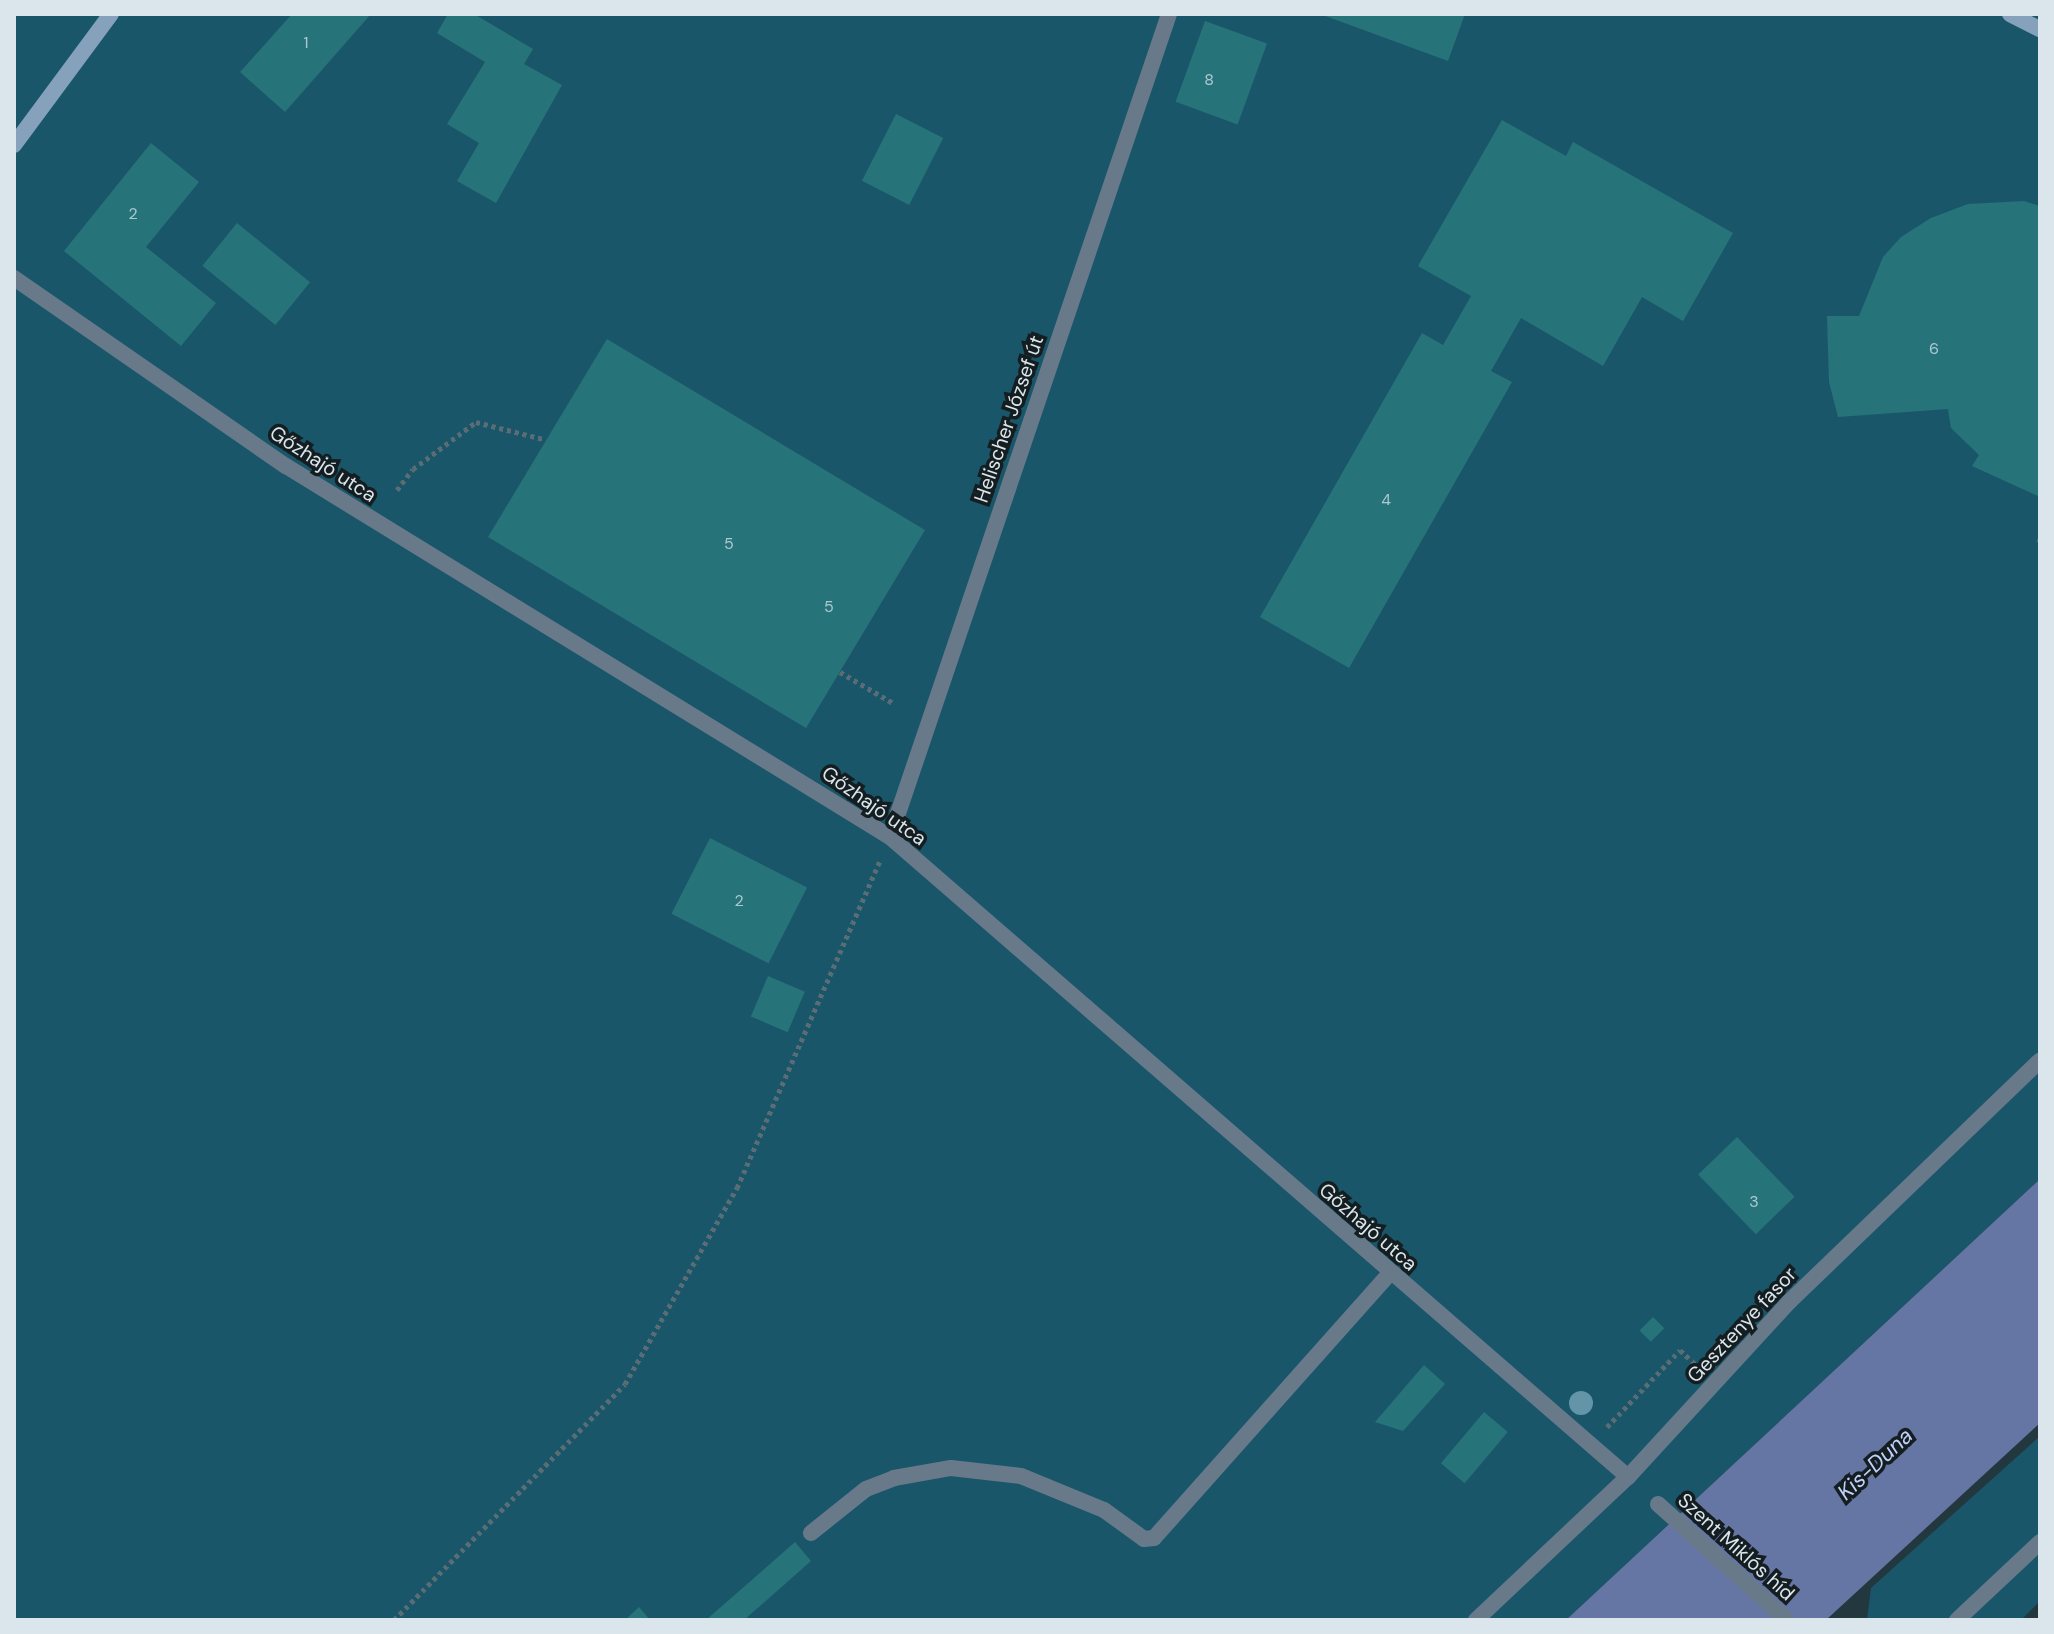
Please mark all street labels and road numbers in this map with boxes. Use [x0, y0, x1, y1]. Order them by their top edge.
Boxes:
street label: Helischer József út [969, 332, 1049, 506]
street label: Gőzhajó utca [265, 421, 381, 507]
street label: Gőzhajó utca [817, 761, 931, 851]
street label: Gőzhajó utca [1314, 1178, 1422, 1276]
street label: Gesztenye fasor [1682, 1262, 1802, 1388]
street label: Szent Miklós híd [1673, 1488, 1799, 1606]

